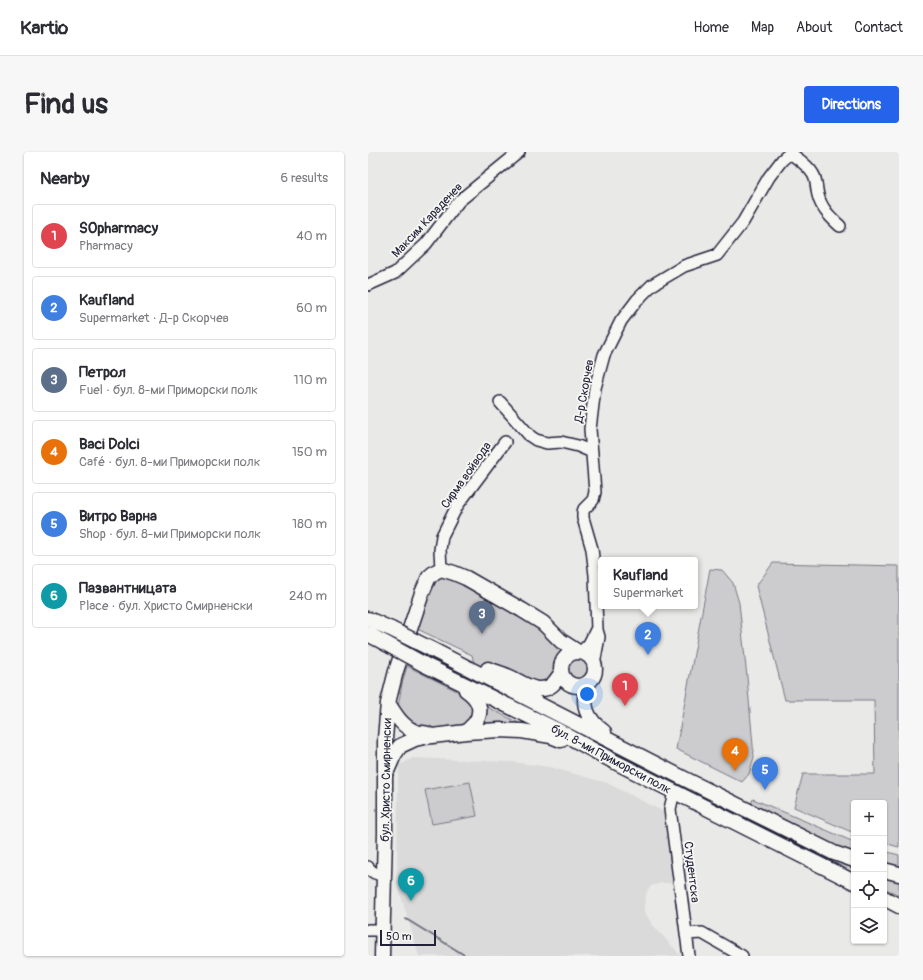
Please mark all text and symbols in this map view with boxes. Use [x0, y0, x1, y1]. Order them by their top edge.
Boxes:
text: Kartio [20, 16, 68, 40]
text: Home [694, 19, 729, 36]
text: Map [751, 19, 774, 36]
text: About [796, 19, 832, 36]
text: Contact [854, 19, 903, 36]
button: Directions [804, 86, 899, 123]
text: Find us [24, 87, 108, 122]
text: Nearby [40, 168, 89, 189]
text: 6 results [281, 170, 328, 186]
street label: Максим Караденев [389, 180, 466, 261]
text: SOpharmacy [79, 219, 158, 238]
text: 1 [51, 228, 57, 244]
text: 40 m [296, 228, 327, 244]
text: Pharmacy [79, 238, 133, 254]
text: Kaufland [79, 291, 134, 310]
text: 2 [50, 300, 58, 316]
text: 60 m [296, 300, 327, 316]
text: Supermarket · Д-р Скорчев [79, 310, 229, 326]
street label: Д-р Скорчев [571, 358, 597, 425]
text: Петрол [79, 363, 126, 382]
text: 3 [50, 372, 58, 388]
text: 110 m [294, 372, 327, 388]
text: Fuel · бул. 8-ми Приморски полк [79, 382, 258, 398]
text: Baci Dolci [79, 435, 139, 454]
street label: Сирма войвода [438, 439, 495, 511]
text: 4 [50, 444, 58, 460]
text: 150 m [292, 444, 327, 460]
text: Café · бул. 8-ми Приморски полк [79, 454, 260, 470]
text: Витро Варна [79, 507, 157, 526]
text: 5 [50, 516, 58, 532]
text: 180 m [292, 516, 327, 532]
text: Shop · бул. 8-ми Приморски полк [79, 526, 261, 542]
popup [598, 557, 698, 609]
text: Kaufland [613, 566, 668, 585]
text: Пазвантницата [79, 579, 177, 598]
text: Supermarket [613, 585, 683, 601]
text: 6 [50, 588, 58, 604]
text: 240 m [289, 588, 327, 604]
text: Place · бул. Христо Смирненски [79, 598, 252, 614]
pin: 3 [469, 601, 495, 634]
pin: 2 [635, 622, 661, 655]
pin: 1 [612, 673, 638, 706]
your location [577, 684, 597, 704]
street label: бул. Христо Смирненски [378, 717, 395, 842]
street label: бул. 8-ми Приморски полк [548, 721, 673, 798]
pin: 4 [722, 738, 748, 771]
pin: 5 [752, 757, 778, 790]
map controls [851, 800, 887, 944]
button: + [851, 800, 887, 836]
button: − [851, 836, 887, 872]
street label: Студентска [680, 841, 703, 904]
pin: 6 [398, 868, 424, 901]
button: locate [851, 872, 887, 908]
button: layers [851, 908, 887, 944]
scale bar [380, 928, 436, 947]
text: 50 m [386, 930, 412, 943]

